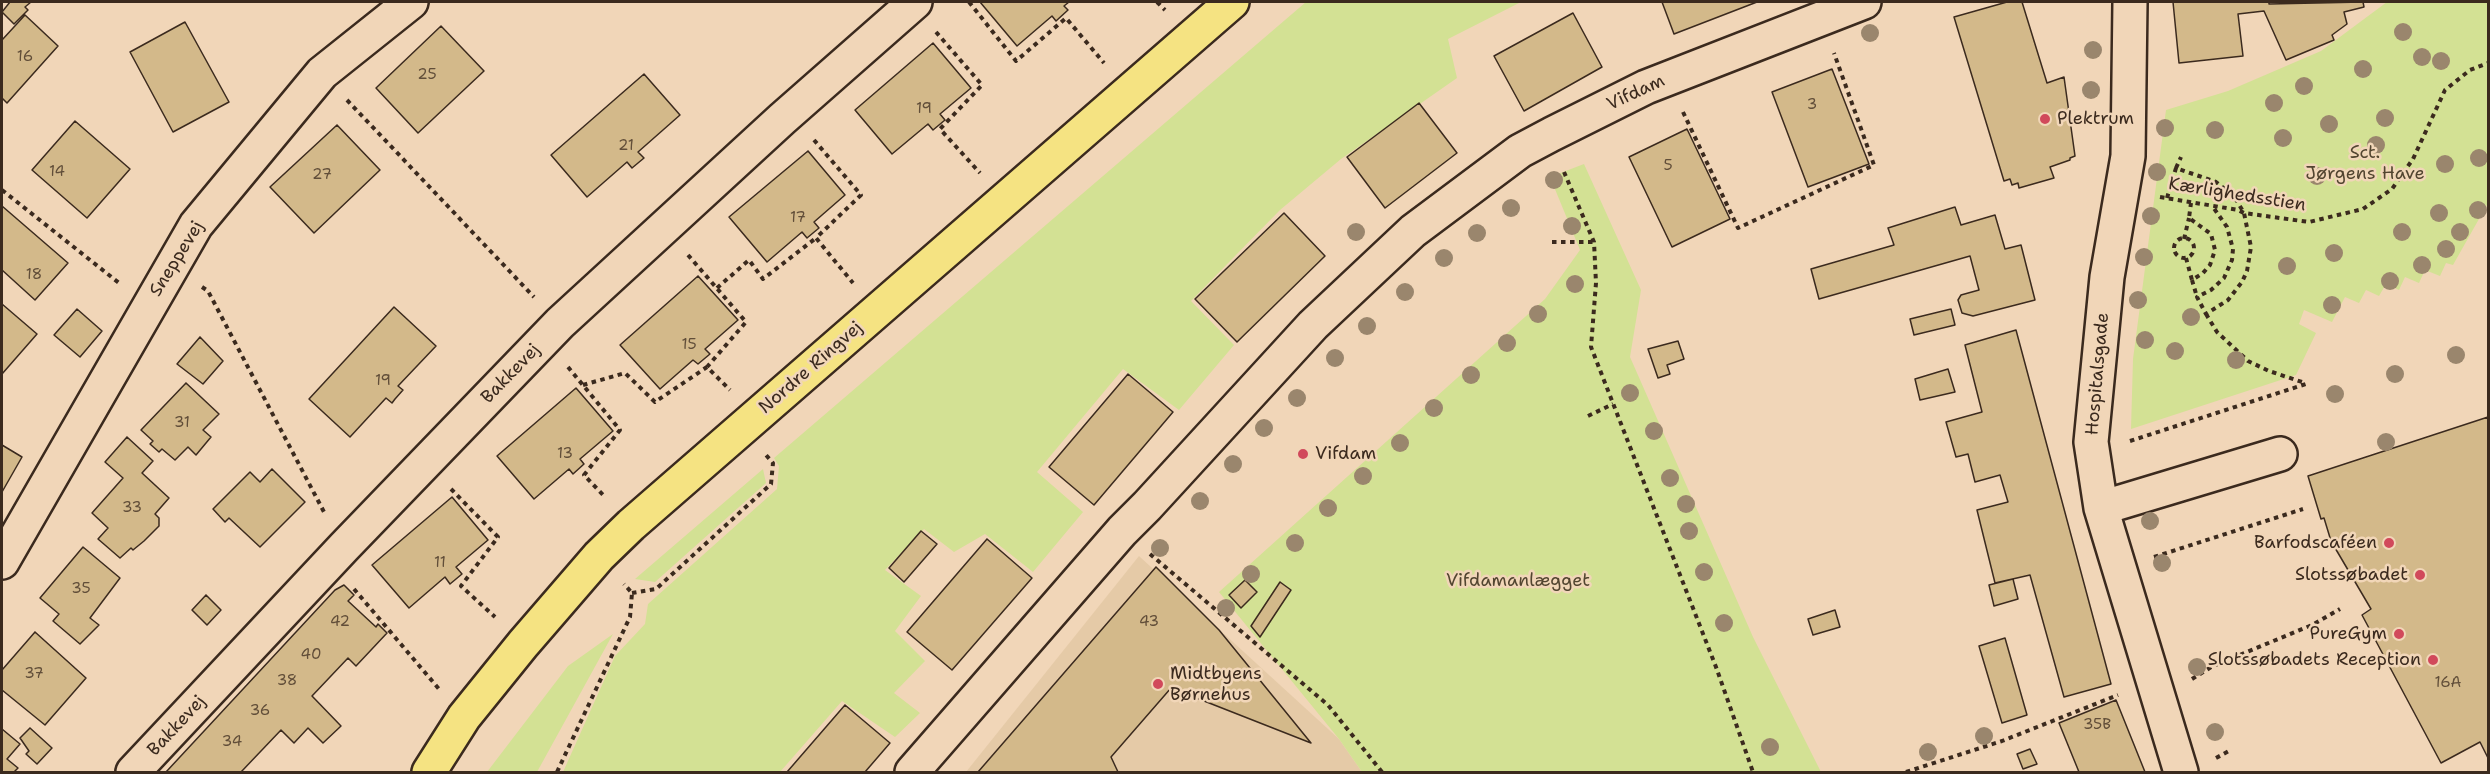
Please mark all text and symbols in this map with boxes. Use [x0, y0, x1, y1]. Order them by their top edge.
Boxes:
house number: 16 [17, 48, 33, 66]
house number: 25 [417, 66, 437, 84]
street label: Vifdam [1604, 70, 1668, 116]
house number: 3 [1807, 96, 1817, 114]
house number: 19 [916, 100, 932, 118]
place label: Plektrum [2057, 108, 2134, 130]
marker: Plektrum [2038, 112, 2052, 126]
house number: 21 [618, 137, 634, 155]
park label: Sct. Jørgens Have [2305, 142, 2425, 184]
house number: 5 [1663, 157, 1673, 175]
house number: 14 [49, 163, 65, 181]
house number: 27 [312, 166, 332, 184]
street label: Kærlighedsstien [2167, 173, 2307, 217]
house number: 17 [790, 209, 806, 227]
street label: Sneppevej [145, 217, 209, 301]
house number: 18 [26, 266, 42, 284]
street label: Hospitalsgade [2082, 312, 2114, 436]
street label: Nordre Ringvej [755, 317, 867, 419]
house number: 15 [681, 336, 697, 354]
street label: Bakkevej [477, 339, 545, 409]
house number: 19 [375, 372, 391, 390]
house number: 31 [174, 414, 190, 432]
place label: Vifdam [1315, 443, 1376, 465]
house number: 13 [557, 445, 573, 463]
marker: Vifdam [1296, 447, 1310, 461]
house number: 33 [122, 499, 142, 517]
place label: Barfodscaféen [2254, 532, 2377, 554]
marker: Barfodscaféen [2382, 536, 2396, 550]
house number: 11 [434, 554, 446, 572]
place label: Slotssøbadet [2295, 564, 2408, 586]
marker: Slotssøbadet [2413, 568, 2427, 582]
park label: Vifdamanlægget [1446, 570, 1590, 592]
house number: 35 [71, 580, 91, 598]
house number: 42 [330, 613, 350, 631]
house number: 43 [1139, 613, 1159, 631]
place label: PureGym [2310, 623, 2387, 645]
marker: PureGym [2392, 627, 2406, 641]
house number: 40 [301, 646, 321, 664]
place label: Slotssøbadets Reception [2208, 649, 2421, 671]
marker: Slotssøbadets Reception [2426, 653, 2440, 667]
place label: Midtbyens Børnehus [1170, 663, 1262, 706]
house number: 37 [24, 665, 44, 683]
house number: 38 [277, 672, 297, 690]
house number: 16A [2435, 674, 2461, 692]
marker: Midtbyens Børnehus [1151, 677, 1165, 691]
street label: Bakkevej [143, 691, 211, 761]
house number: 36 [250, 702, 270, 720]
house number: 35B [2083, 716, 2111, 734]
house number: 34 [222, 733, 242, 751]

